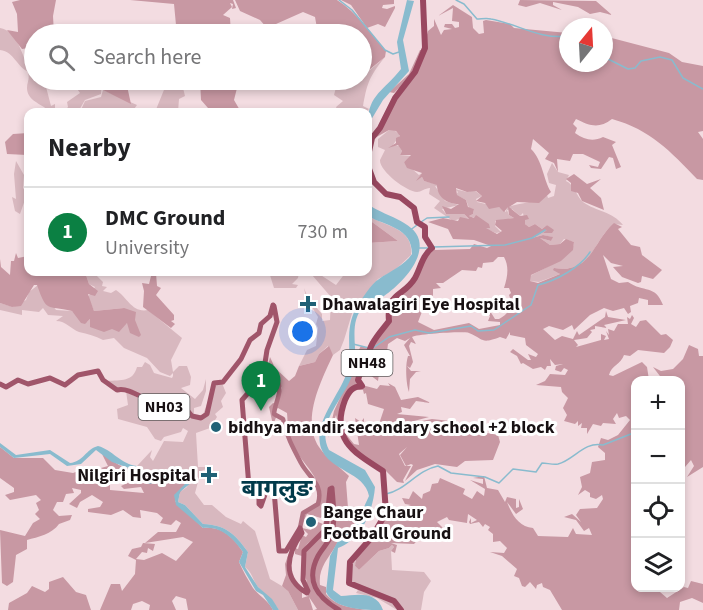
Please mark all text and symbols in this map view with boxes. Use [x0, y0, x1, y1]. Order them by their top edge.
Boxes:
north arrow [559, 18, 613, 72]
search box [24, 24, 372, 90]
icon: search [45, 41, 78, 74]
text: Search here [93, 41, 201, 73]
text: Nearby [48, 129, 131, 166]
text: DMC Ground [105, 202, 225, 234]
text: 1 [62, 218, 73, 246]
text: 730 m [298, 218, 348, 246]
text: University [105, 234, 189, 262]
place label: Dhawalagiri Eye Hospital [322, 292, 520, 317]
marker: Dhawalagiri Eye Hospital [299, 295, 317, 313]
your location [288, 317, 317, 346]
road number: NH48 [342, 350, 392, 376]
pin: 1 [242, 362, 280, 411]
map controls [631, 376, 685, 592]
button: + [631, 376, 685, 430]
road number: NH03 [138, 394, 190, 420]
place label: bidhya mandir secondary school +2 block [228, 415, 555, 440]
marker: bidhya mandir secondary school +2 block [209, 420, 223, 434]
button: − [631, 430, 685, 484]
place label: Nilgiri Hospital [77, 463, 196, 488]
marker: Nilgiri Hospital [200, 466, 218, 484]
district label: बागलुङ [242, 471, 313, 506]
button: locate [631, 484, 685, 538]
place label: Bange Chaur Football Ground [323, 500, 451, 546]
marker: Bange Chaur Football Ground [304, 515, 318, 529]
button: layers [631, 538, 685, 592]

